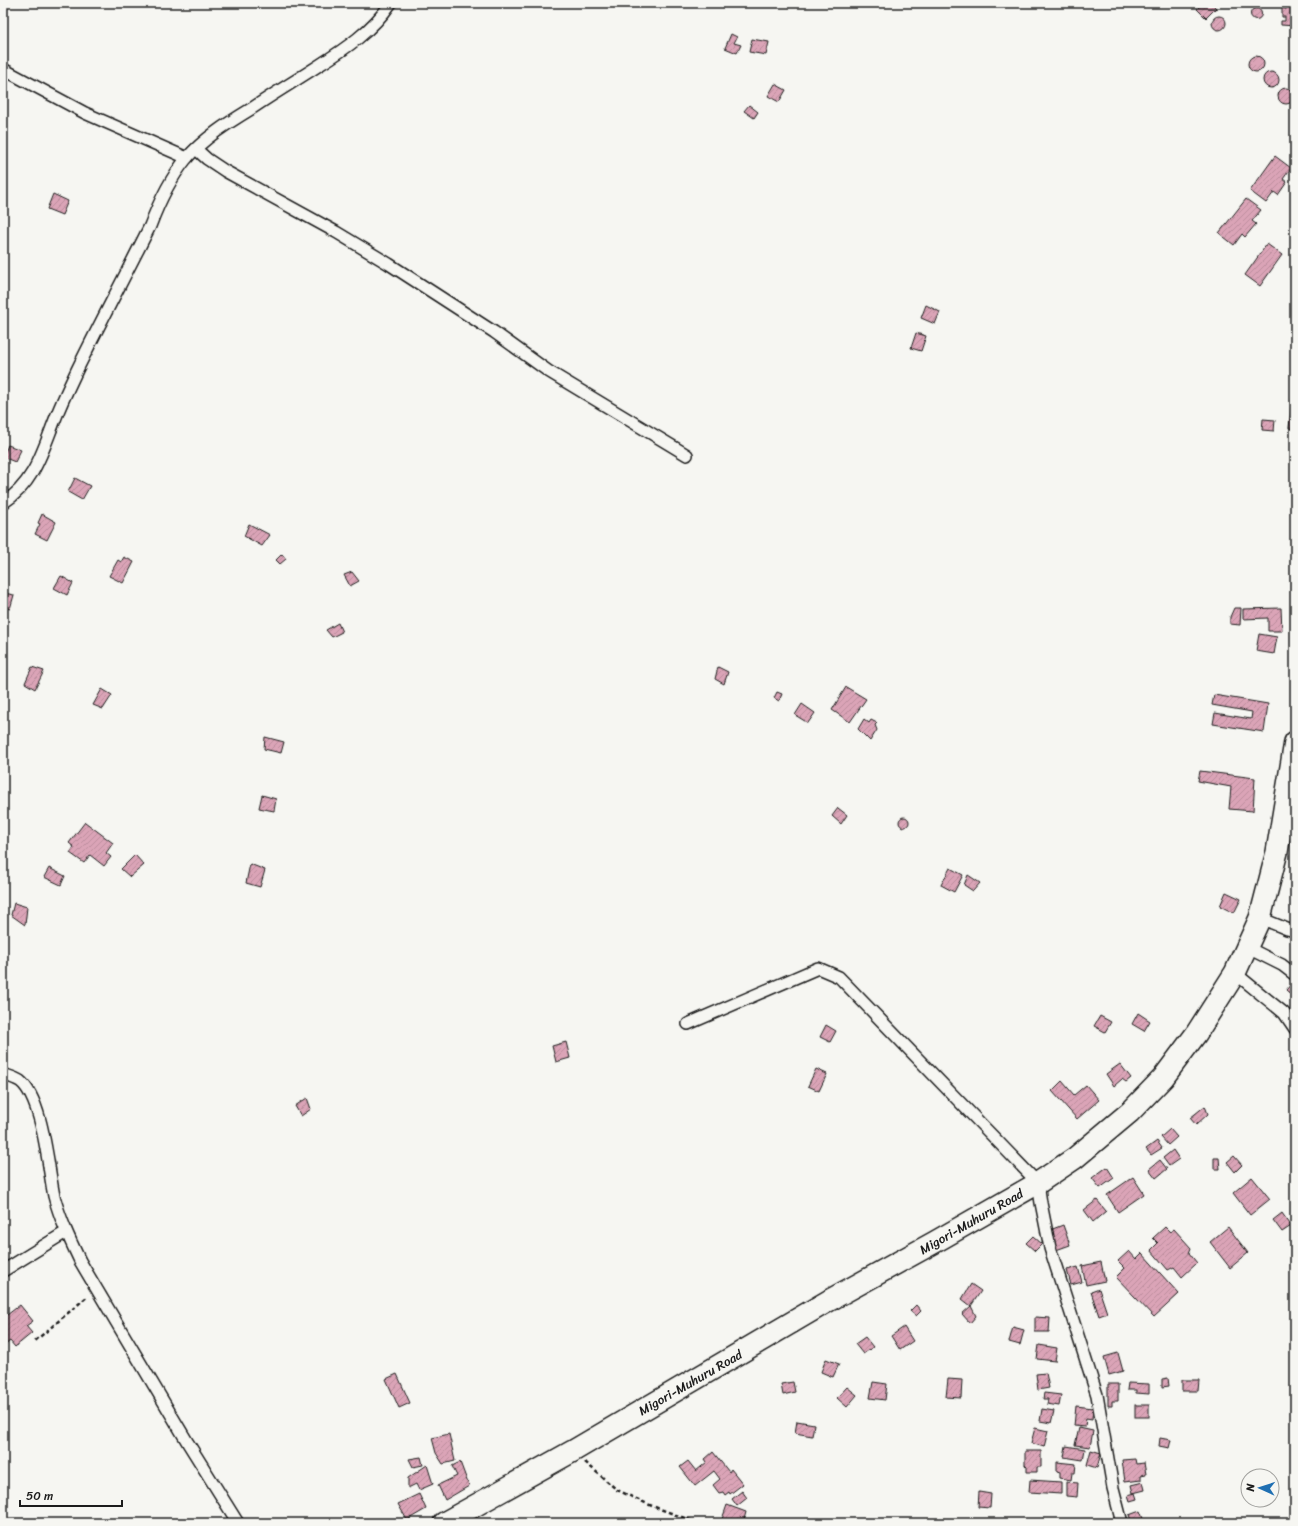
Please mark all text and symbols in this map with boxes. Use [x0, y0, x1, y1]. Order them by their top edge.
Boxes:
street label: Migori-Muhuru Road [915, 1182, 1029, 1261]
street label: Migori-Muhuru Road [634, 1343, 748, 1422]
north arrow [1240, 1468, 1280, 1508]
scale bar [20, 1482, 122, 1508]
text: N [1241, 1483, 1260, 1493]
text: 50 m [26, 1485, 53, 1507]

